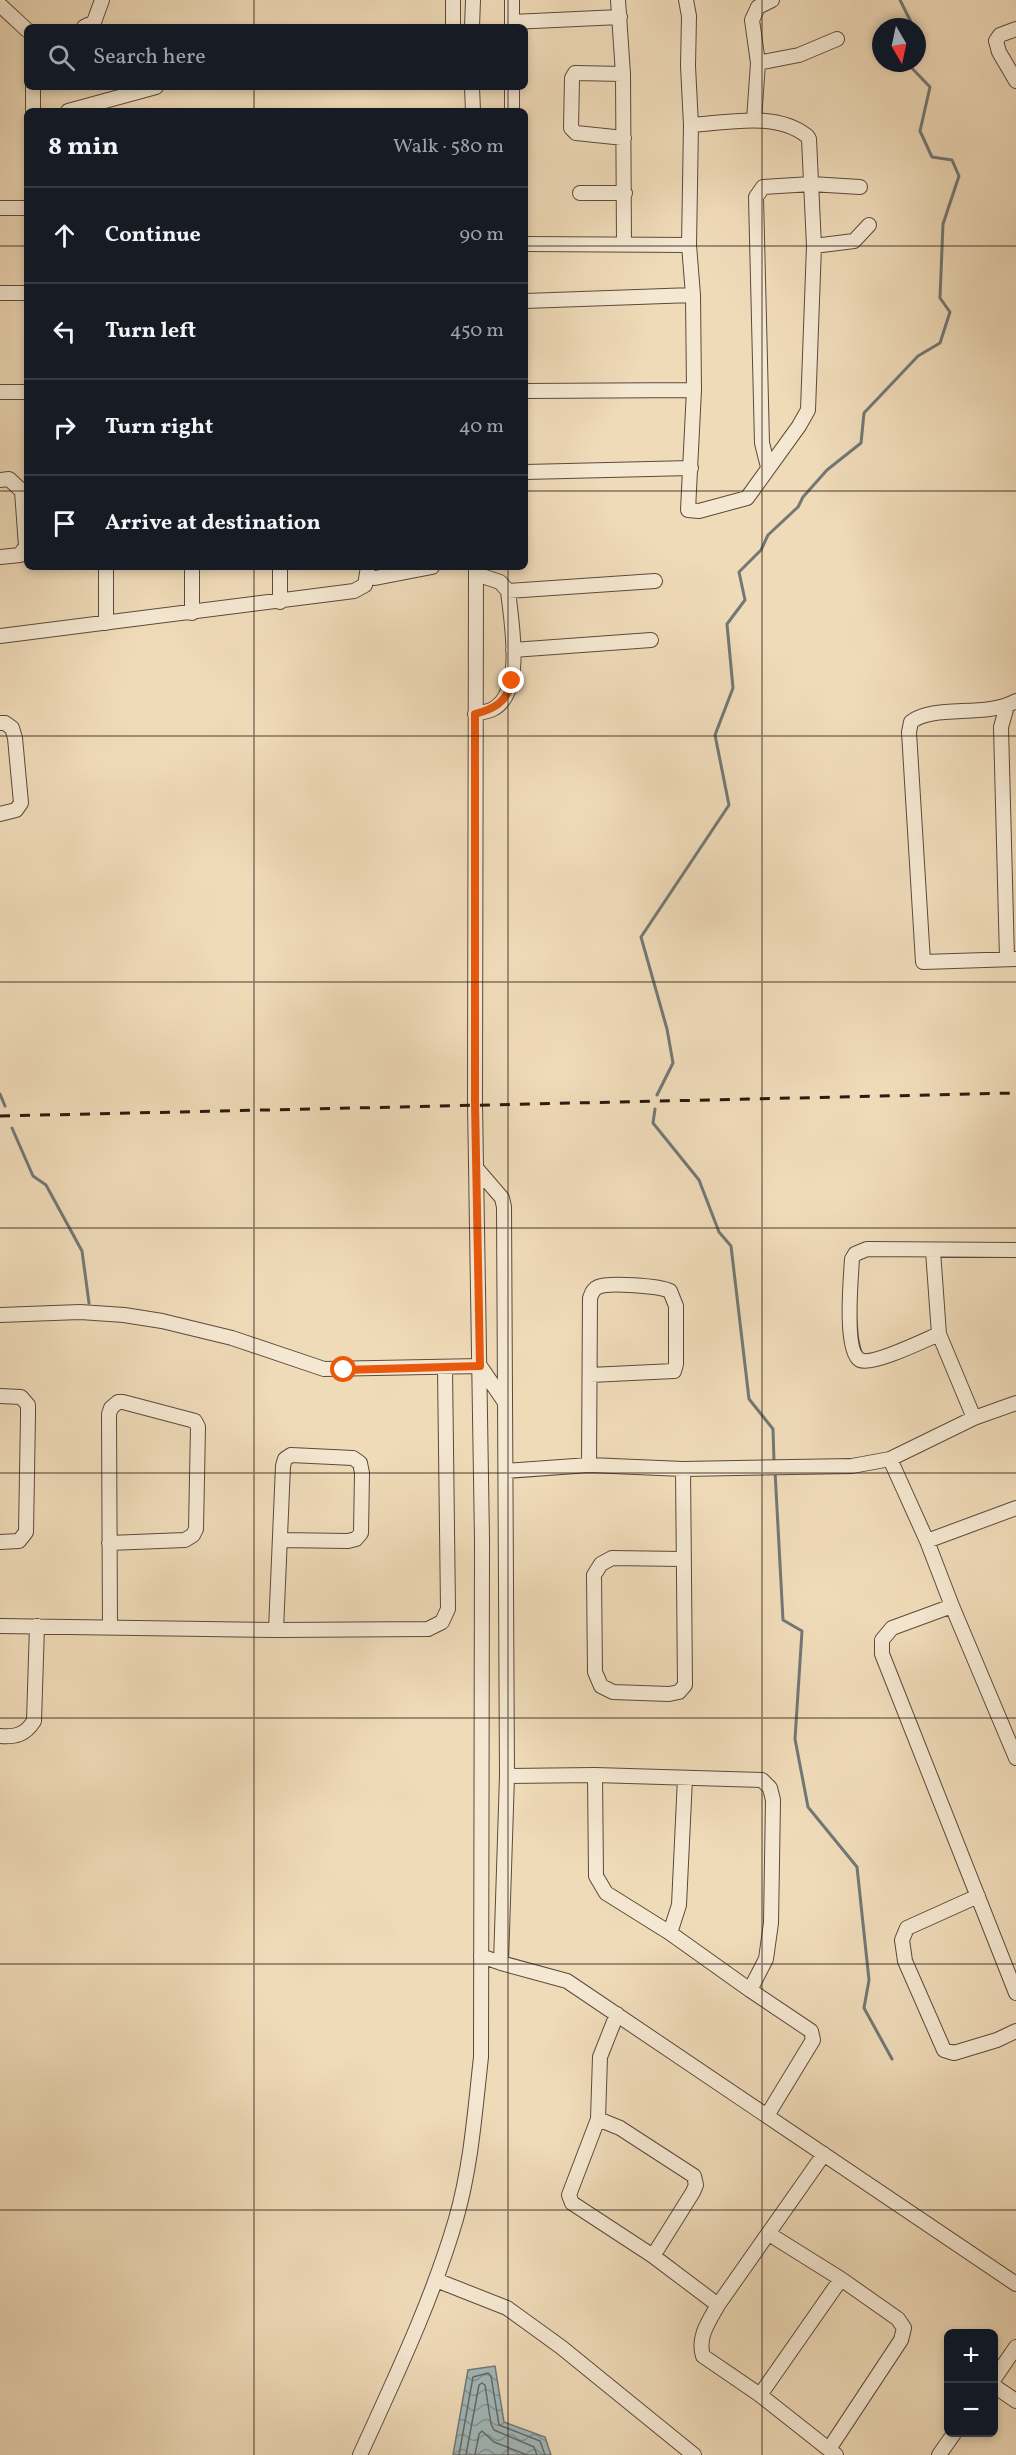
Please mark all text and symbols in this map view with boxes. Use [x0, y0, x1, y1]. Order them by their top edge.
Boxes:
north arrow [872, 18, 926, 72]
search box [24, 24, 528, 90]
icon: search [45, 41, 78, 74]
text: Search here [93, 42, 206, 73]
text: 8 min [48, 129, 119, 165]
text: Walk · 580 m [393, 133, 504, 161]
icon: ahead [48, 219, 81, 252]
text: Continue [105, 220, 201, 251]
text: 90 m [460, 221, 504, 249]
icon: left [48, 315, 81, 348]
text: Turn left [105, 316, 196, 347]
text: 450 m [450, 317, 504, 345]
icon: right [48, 411, 81, 444]
text: Turn right [105, 412, 213, 443]
text: 40 m [459, 413, 504, 441]
icon: arrive [48, 507, 81, 540]
text: Arrive at destination [105, 508, 321, 539]
route end [498, 667, 524, 693]
route start [330, 1356, 356, 1382]
map controls [944, 2329, 998, 2437]
button: + [944, 2329, 998, 2383]
button: − [944, 2383, 998, 2437]

